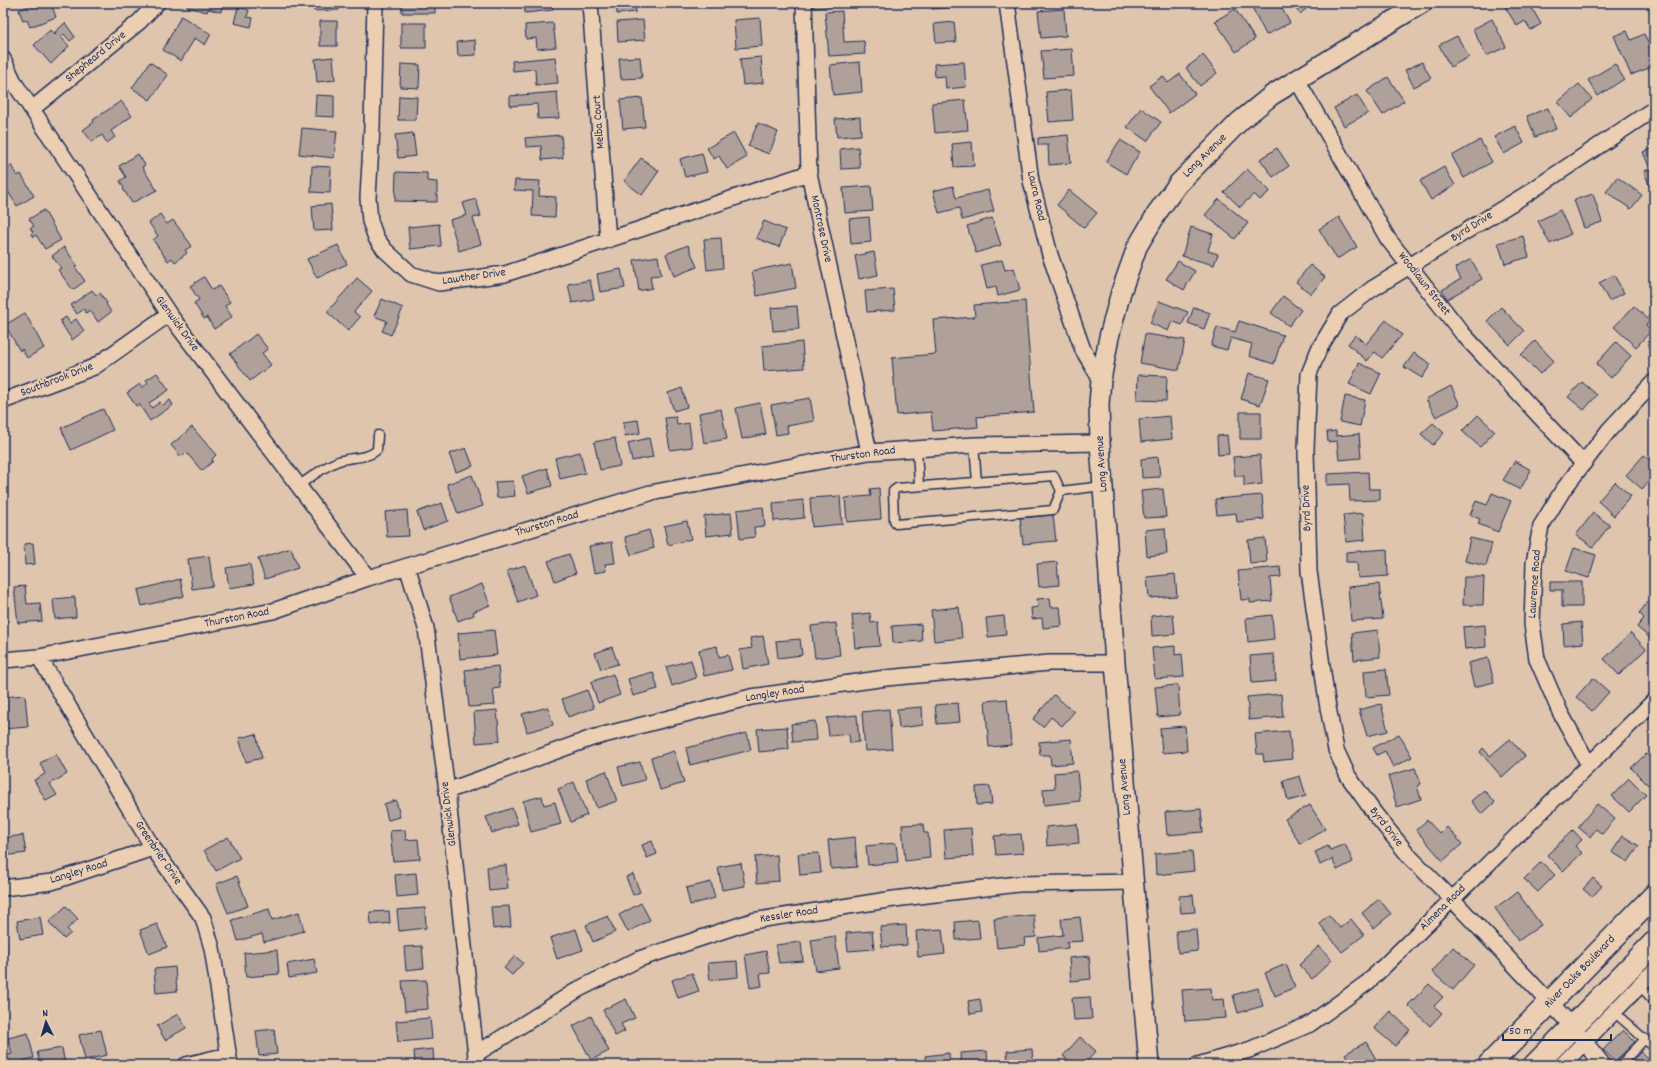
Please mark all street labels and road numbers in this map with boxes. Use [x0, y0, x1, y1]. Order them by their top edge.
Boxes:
street label: Shepheard Drive [62, 27, 130, 87]
street label: Melba Court [589, 94, 609, 150]
street label: Long Avenue [1179, 130, 1231, 182]
street label: Laura Road [1022, 169, 1050, 223]
street label: Montrose Drive [806, 194, 836, 264]
street label: Byrd Drive [1448, 207, 1496, 247]
street label: Woodlawn Street [1394, 248, 1455, 320]
street label: Lawther Drive [441, 264, 507, 290]
street label: Glenwick Drive [151, 293, 203, 355]
street label: Southbrook Drive [18, 358, 96, 402]
street label: Long Avenue [1092, 435, 1112, 493]
street label: Thurston Road [829, 442, 897, 468]
street label: Byrd Drive [1298, 484, 1316, 532]
street label: Thurston Road [513, 506, 581, 542]
street label: Lawrence Road [1524, 549, 1546, 619]
street label: Thurston Road [203, 603, 271, 633]
street label: Langley Road [744, 681, 806, 707]
street label: Long Avenue [1114, 758, 1136, 816]
street label: Glenwick Drive [437, 781, 461, 847]
street label: Byrd Drive [1365, 803, 1407, 851]
street label: Greenbrier Drive [130, 818, 186, 888]
street label: Langley Road [48, 855, 110, 889]
street label: Almena Road [1416, 881, 1470, 935]
street label: Kessler Road [759, 902, 819, 928]
street label: River Oaks Boulevard [1541, 932, 1619, 1012]

